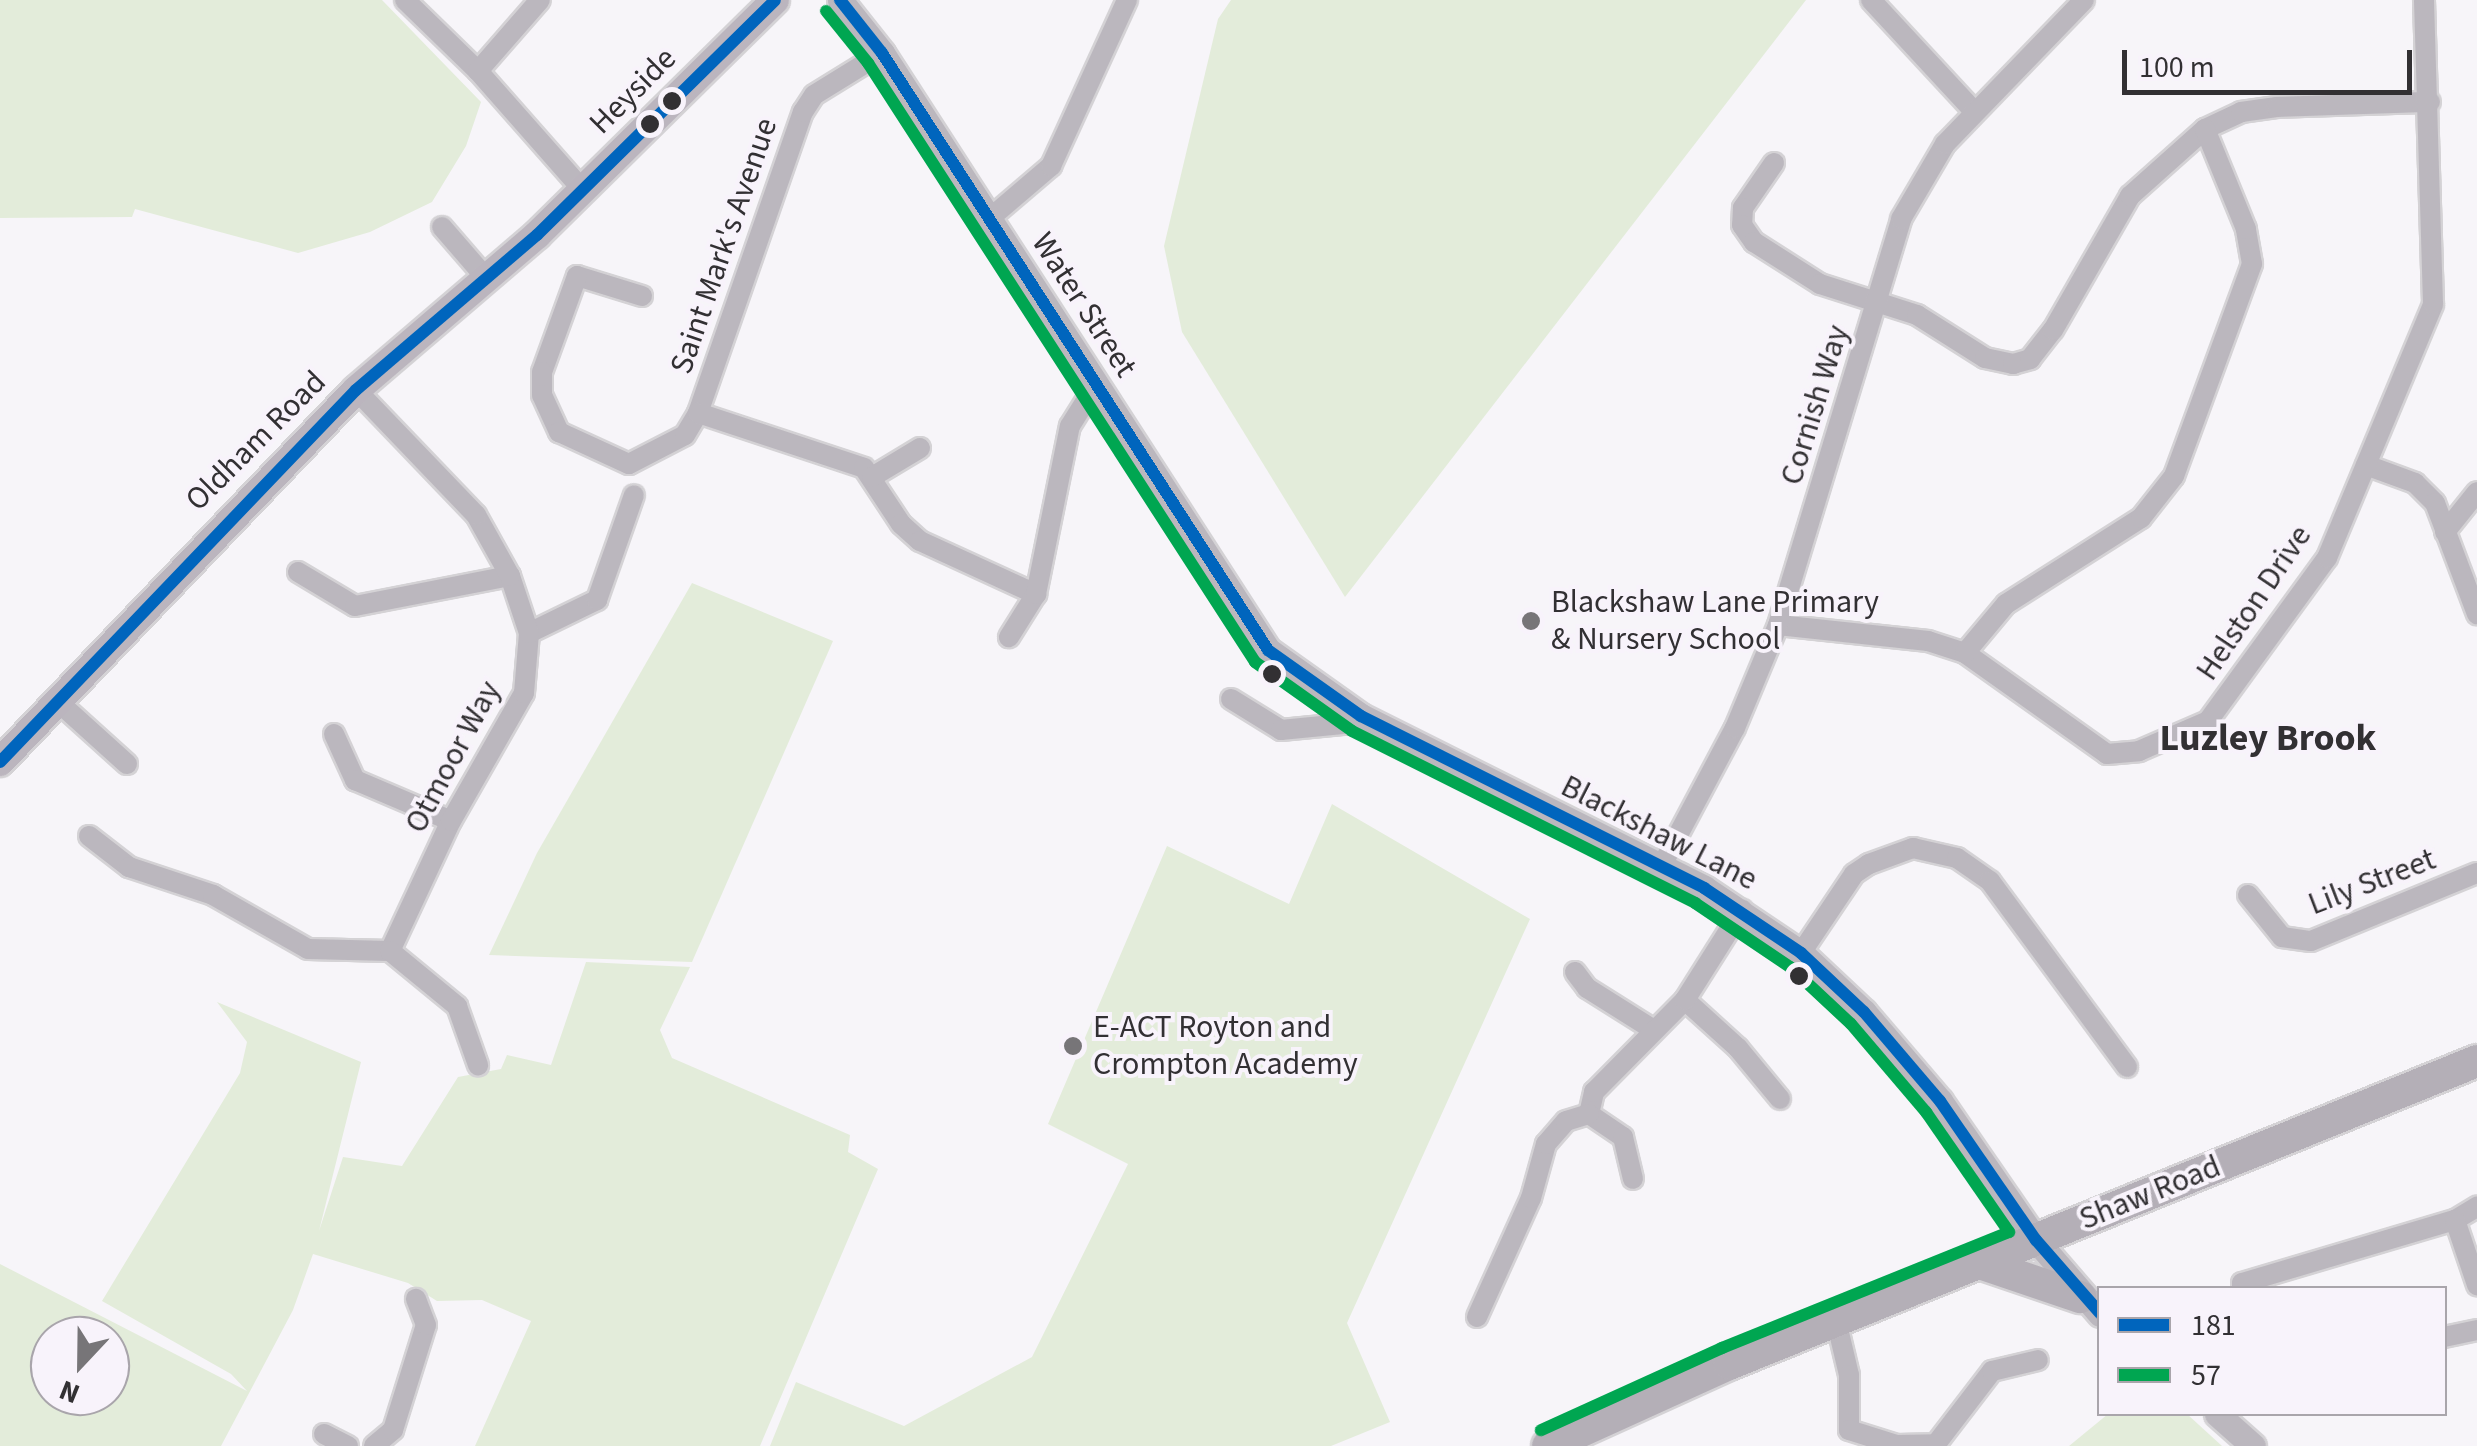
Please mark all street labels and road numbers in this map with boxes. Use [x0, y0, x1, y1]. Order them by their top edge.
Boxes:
street label: Heyside [582, 40, 684, 142]
street label: Saint Mark's Avenue [662, 113, 786, 379]
street label: Water Street [1023, 226, 1145, 384]
street label: Cornish Way [1773, 320, 1857, 490]
street label: Oldham Road [178, 363, 334, 519]
street label: Helston Drive [2188, 518, 2320, 688]
street label: Otmoor Way [397, 674, 509, 840]
street label: Blackshaw Lane [1555, 767, 1763, 899]
street label: Lily Street [2303, 840, 2441, 924]
street label: Shaw Road [2074, 1147, 2226, 1239]

